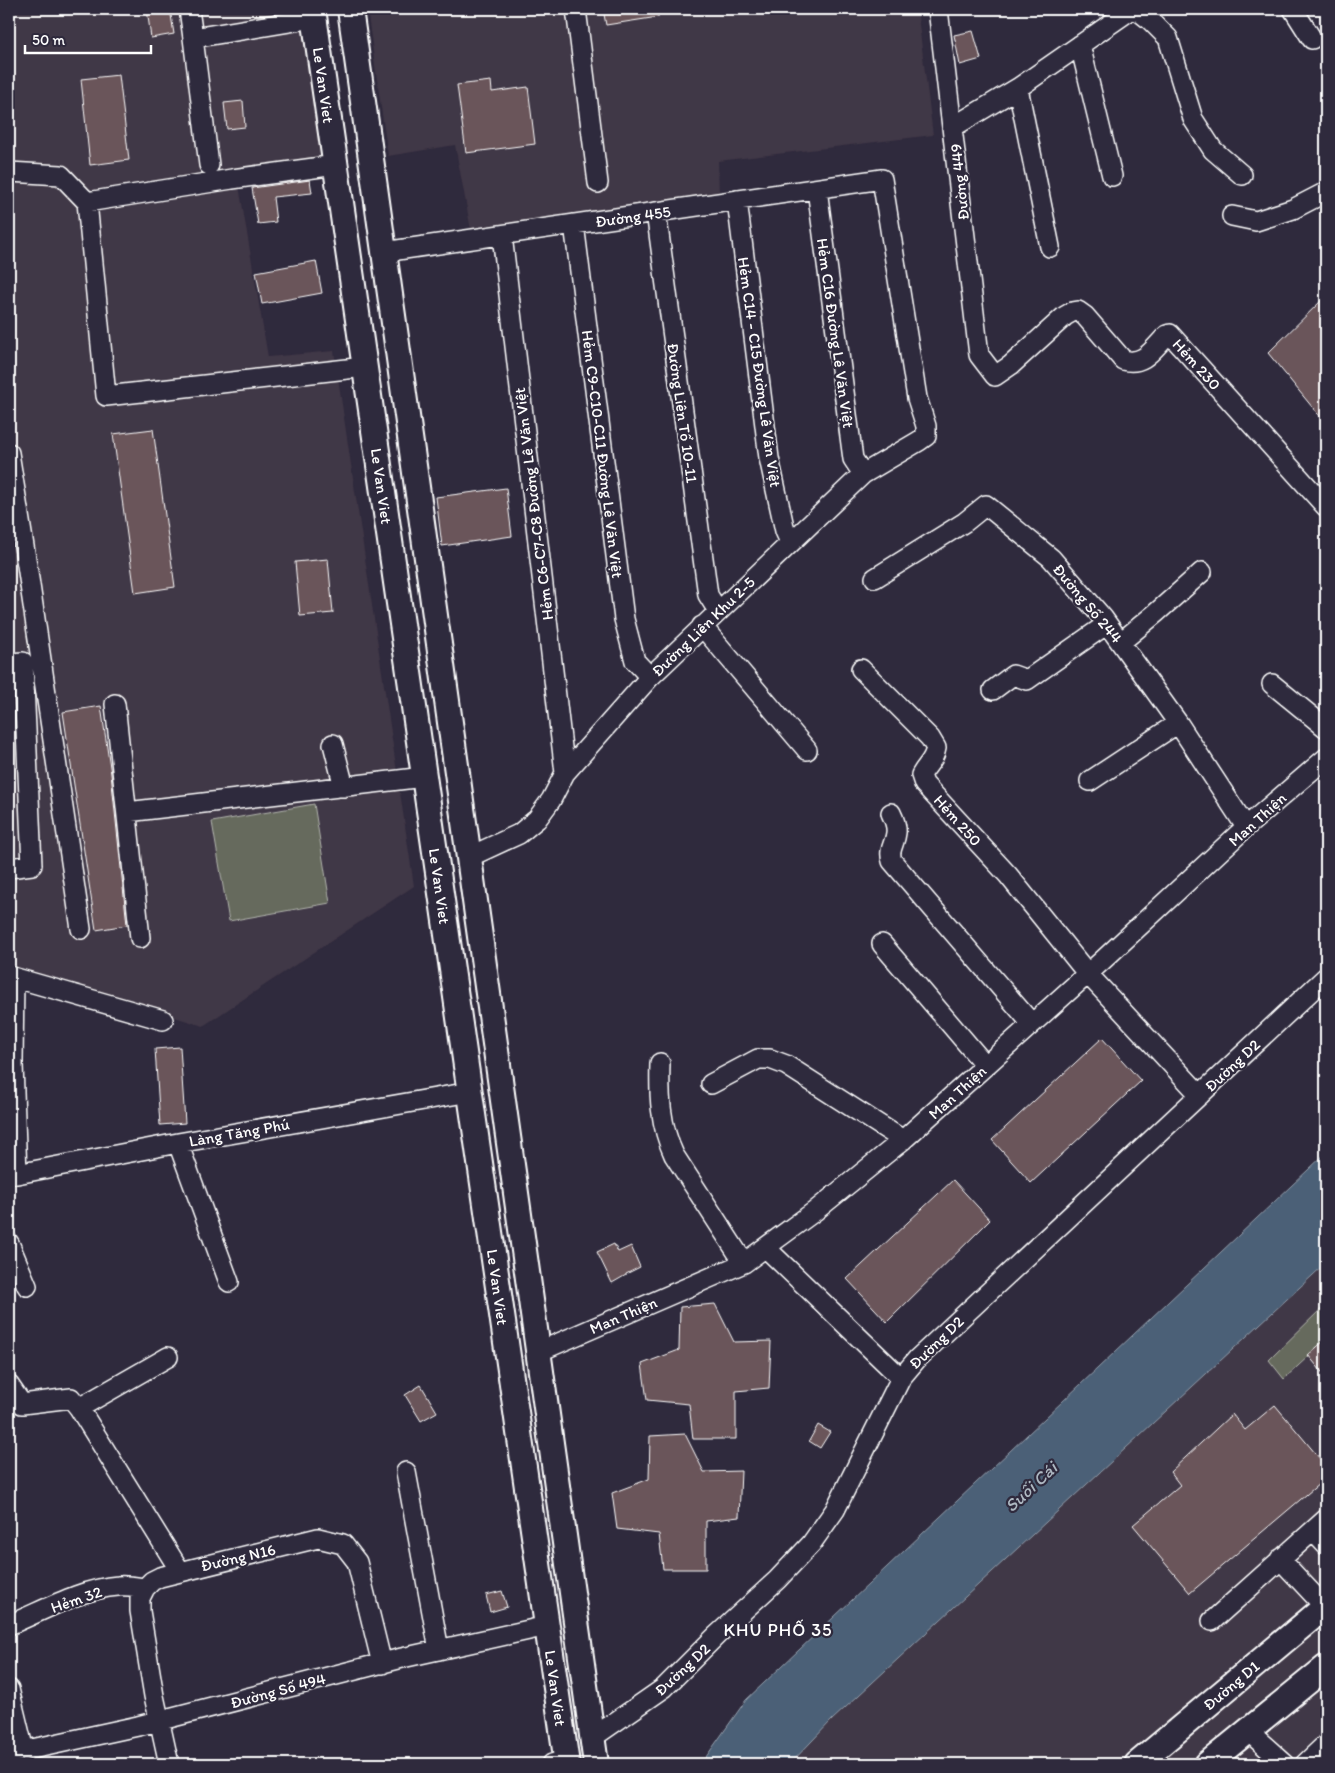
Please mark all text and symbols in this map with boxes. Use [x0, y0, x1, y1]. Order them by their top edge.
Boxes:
scale bar [25, 22, 151, 54]
text: 50 m [32, 31, 65, 49]
street label: Le Van Viet [309, 46, 338, 124]
street label: Đường 449 [946, 143, 973, 221]
street label: Đường 455 [594, 202, 672, 231]
street label: Hẻm C16 Đường Lê Văn Việt [813, 237, 858, 429]
street label: Hẻm C14 - C15 Đường Lê Văn Việt [734, 256, 785, 489]
street label: Hẻm C9-C10-C11 Đường Lê Văn Việt [578, 329, 627, 579]
street label: Hẻm 230 [1169, 335, 1225, 394]
street label: Đường Liên Tổ 10-11 [663, 342, 702, 485]
street label: Hẻm C6-C7-C8 Đường Lê Văn Việt [510, 386, 557, 621]
street label: Le Van Viet [367, 447, 396, 525]
street label: Đường Số 244 [1049, 560, 1127, 647]
street label: Đường Liên Khu 2-5 [648, 572, 759, 680]
street label: Man Thiện [1224, 788, 1290, 850]
street label: Hẻm 250 [930, 791, 986, 850]
street label: Le Van Viet [425, 847, 454, 925]
street label: Đường D2 [1201, 1035, 1264, 1096]
street label: Man Thiện [924, 1061, 990, 1123]
street label: Làng Tăng Phú [187, 1114, 291, 1151]
street label: Le Van Viet [483, 1248, 512, 1326]
street label: Man Thiện [587, 1293, 660, 1338]
street label: Đường D2 [905, 1311, 968, 1373]
water label: Suối Cái [1000, 1456, 1063, 1517]
street label: Đường N16 [199, 1540, 277, 1575]
street label: Hẻm 32 [48, 1582, 105, 1617]
district label: KHU PHỐ 35 [723, 1619, 833, 1641]
street label: Đường D2 [651, 1639, 714, 1700]
street label: Le Van Viet [541, 1649, 570, 1727]
street label: Đường D1 [1199, 1656, 1264, 1714]
street label: Đường Số 494 [228, 1669, 328, 1712]

